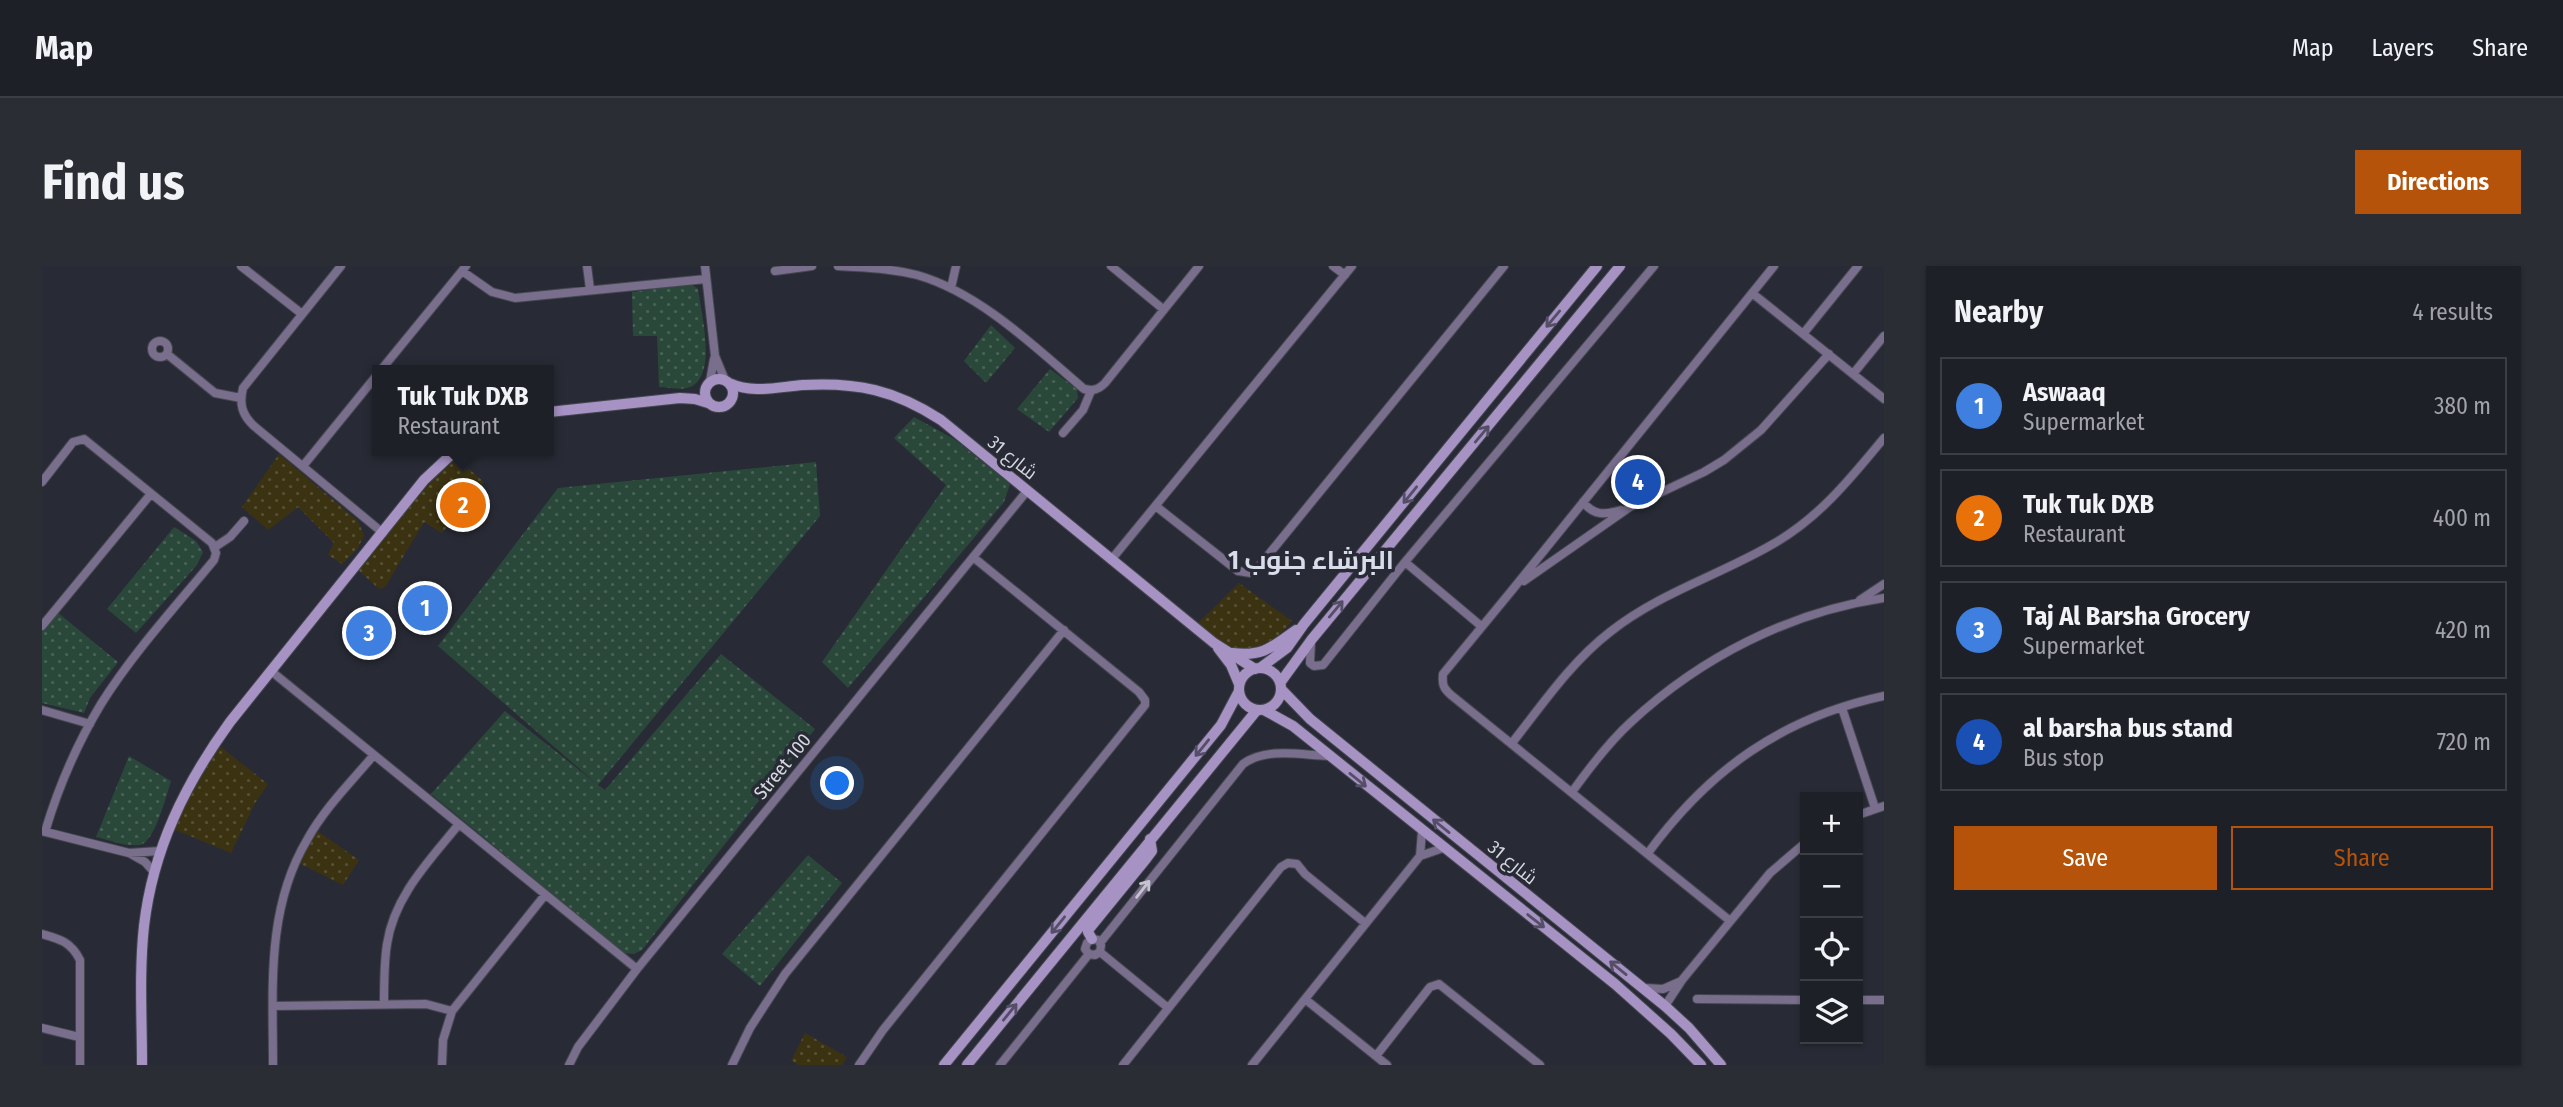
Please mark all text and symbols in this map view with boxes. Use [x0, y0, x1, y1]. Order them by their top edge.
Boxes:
text: Map [35, 28, 93, 68]
text: Map [2292, 34, 2334, 62]
text: Layers [2372, 34, 2434, 62]
text: Share [2472, 34, 2528, 62]
button: Directions [2355, 150, 2521, 214]
text: Find us [42, 153, 185, 212]
text: Nearby [1954, 294, 2043, 330]
text: 4 results [2412, 298, 2493, 326]
one-way arrow [1545, 309, 1561, 327]
popup [372, 365, 554, 456]
text: Aswaaq [2023, 377, 2106, 408]
text: Tuk Tuk DXB [398, 381, 529, 412]
text: 1 [1974, 392, 1984, 420]
text: 380 m [2434, 392, 2491, 420]
text: Supermarket [2023, 408, 2144, 436]
text: Restaurant [398, 412, 500, 440]
one-way arrow [1474, 426, 1490, 444]
street label: شارع 31 [982, 431, 1042, 486]
pin: 4 [1615, 456, 1661, 508]
pin: 2 [440, 479, 486, 531]
one-way arrow [1402, 486, 1417, 504]
text: Tuk Tuk DXB [2023, 489, 2154, 520]
text: 2 [1974, 504, 1984, 532]
text: 400 m [2433, 504, 2491, 532]
text: Restaurant [2023, 520, 2125, 548]
district label: البرشاء جنوب 1 [1228, 545, 1394, 576]
pin: 1 [402, 582, 448, 634]
one-way arrow [1329, 601, 1344, 619]
text: Taj Al Barsha Grocery [2023, 601, 2250, 632]
pin: 3 [346, 607, 392, 659]
text: 3 [1974, 616, 1984, 644]
text: 420 m [2435, 616, 2491, 644]
text: Supermarket [2023, 632, 2144, 660]
text: al barsha bus stand [2023, 713, 2233, 744]
text: 4 [1973, 728, 1985, 756]
text: 720 m [2437, 728, 2491, 756]
street label: Street 100 [749, 729, 816, 804]
one-way arrow [1194, 739, 1210, 757]
text: Bus stop [2023, 744, 2104, 772]
your location [820, 766, 854, 800]
one-way arrow [1348, 772, 1366, 787]
map controls [1800, 792, 1863, 1044]
button: + [1800, 792, 1863, 855]
one-way arrow [1432, 818, 1450, 833]
button: Save [1954, 826, 2217, 890]
button: Share [2231, 826, 2493, 890]
street label: شارع 31 [1482, 836, 1542, 891]
button: − [1800, 855, 1863, 918]
one-way arrow [1135, 880, 1150, 899]
one-way arrow [1526, 914, 1544, 929]
one-way arrow [1050, 915, 1066, 933]
button: locate [1800, 918, 1863, 981]
one-way arrow [1609, 961, 1627, 976]
button: layers [1800, 981, 1863, 1044]
one-way arrow [1002, 1003, 1017, 1021]

